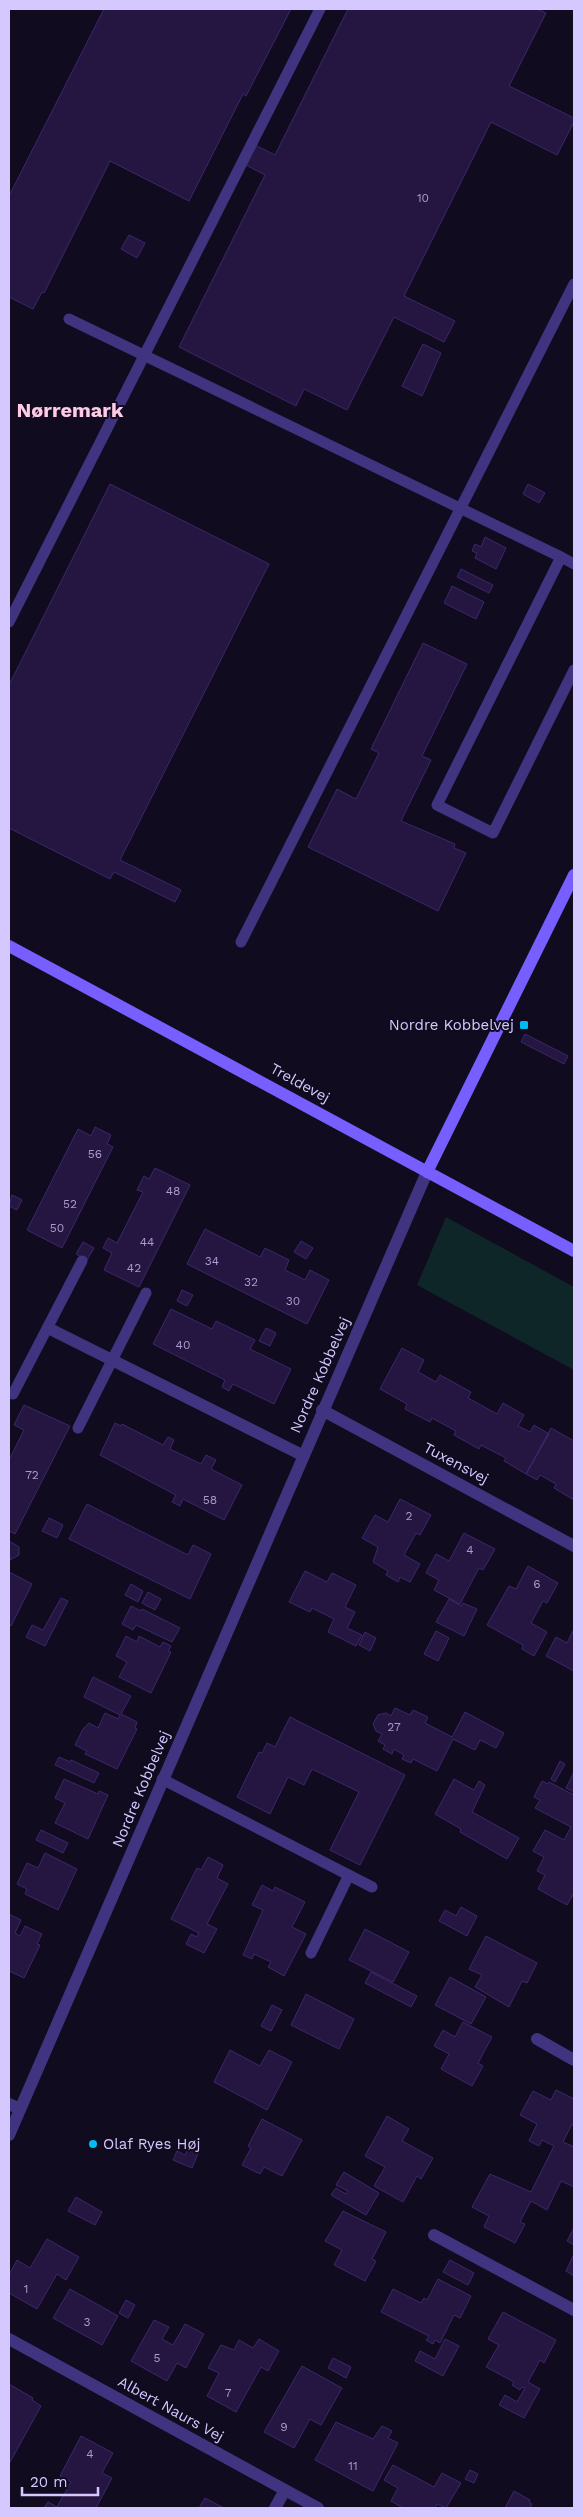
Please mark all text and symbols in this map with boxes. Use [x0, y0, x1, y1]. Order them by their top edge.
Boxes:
house number: 10 [417, 191, 429, 205]
district label: Nørremark [17, 398, 124, 422]
place label: Nordre Kobbelvej [389, 1016, 514, 1034]
marker: Nordre Kobbelvej [518, 1019, 530, 1031]
street label: Treldevej [267, 1059, 333, 1107]
house number: 56 [88, 1147, 102, 1161]
house number: 48 [166, 1184, 180, 1198]
house number: 52 [63, 1197, 77, 1211]
house number: 50 [50, 1221, 64, 1235]
house number: 44 [140, 1235, 154, 1249]
house number: 34 [205, 1254, 219, 1268]
house number: 42 [127, 1261, 141, 1275]
house number: 32 [244, 1275, 258, 1289]
house number: 30 [286, 1294, 300, 1308]
street label: Nordre Kobbelvej [286, 1314, 354, 1436]
house number: 40 [176, 1338, 190, 1352]
street label: Tuxensvej [420, 1438, 492, 1488]
house number: 72 [25, 1468, 39, 1482]
house number: 58 [203, 1493, 217, 1507]
house number: 2 [406, 1509, 413, 1523]
house number: 4 [466, 1543, 474, 1557]
house number: 6 [533, 1577, 541, 1591]
house number: 27 [387, 1720, 401, 1734]
street label: Nordre Kobbelvej [108, 1728, 174, 1850]
place label: Olaf Ryes Høj [103, 2135, 200, 2153]
marker: Olaf Ryes Høj [87, 2138, 99, 2150]
house number: 1 [24, 2282, 28, 2296]
house number: 3 [84, 2315, 91, 2329]
house number: 5 [154, 2351, 161, 2365]
street label: Albert Naurs Vej [115, 2372, 227, 2446]
house number: 7 [225, 2386, 232, 2400]
house number: 9 [280, 2420, 288, 2434]
house number: 4 [86, 2447, 94, 2461]
house number: 11 [348, 2459, 358, 2473]
scale bar [22, 2464, 99, 2496]
text: 20 m [30, 2473, 68, 2491]

